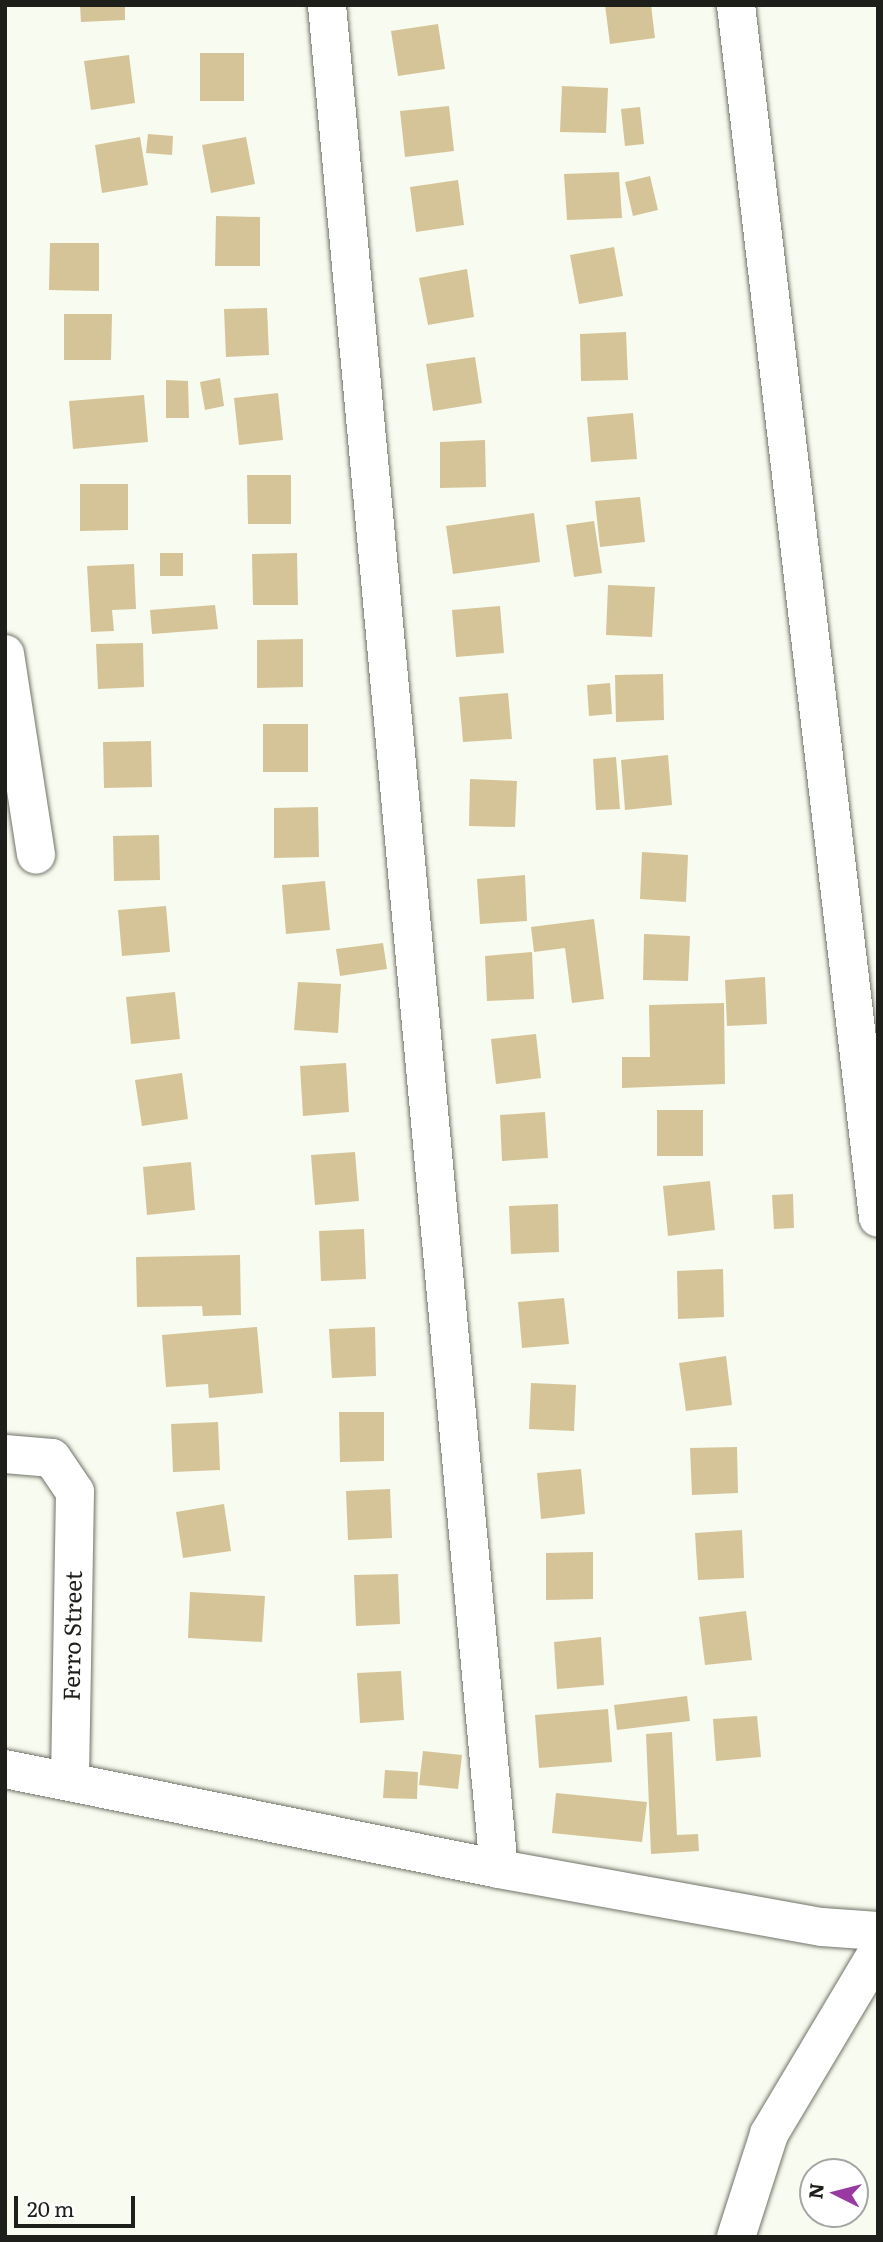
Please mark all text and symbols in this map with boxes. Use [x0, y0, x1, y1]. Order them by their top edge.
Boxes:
street label: Ferro Street [56, 1571, 86, 1701]
north arrow [799, 2158, 869, 2228]
scale bar [18, 2182, 138, 2226]
text: N [800, 2182, 830, 2200]
text: 20 m [27, 2192, 74, 2223]

